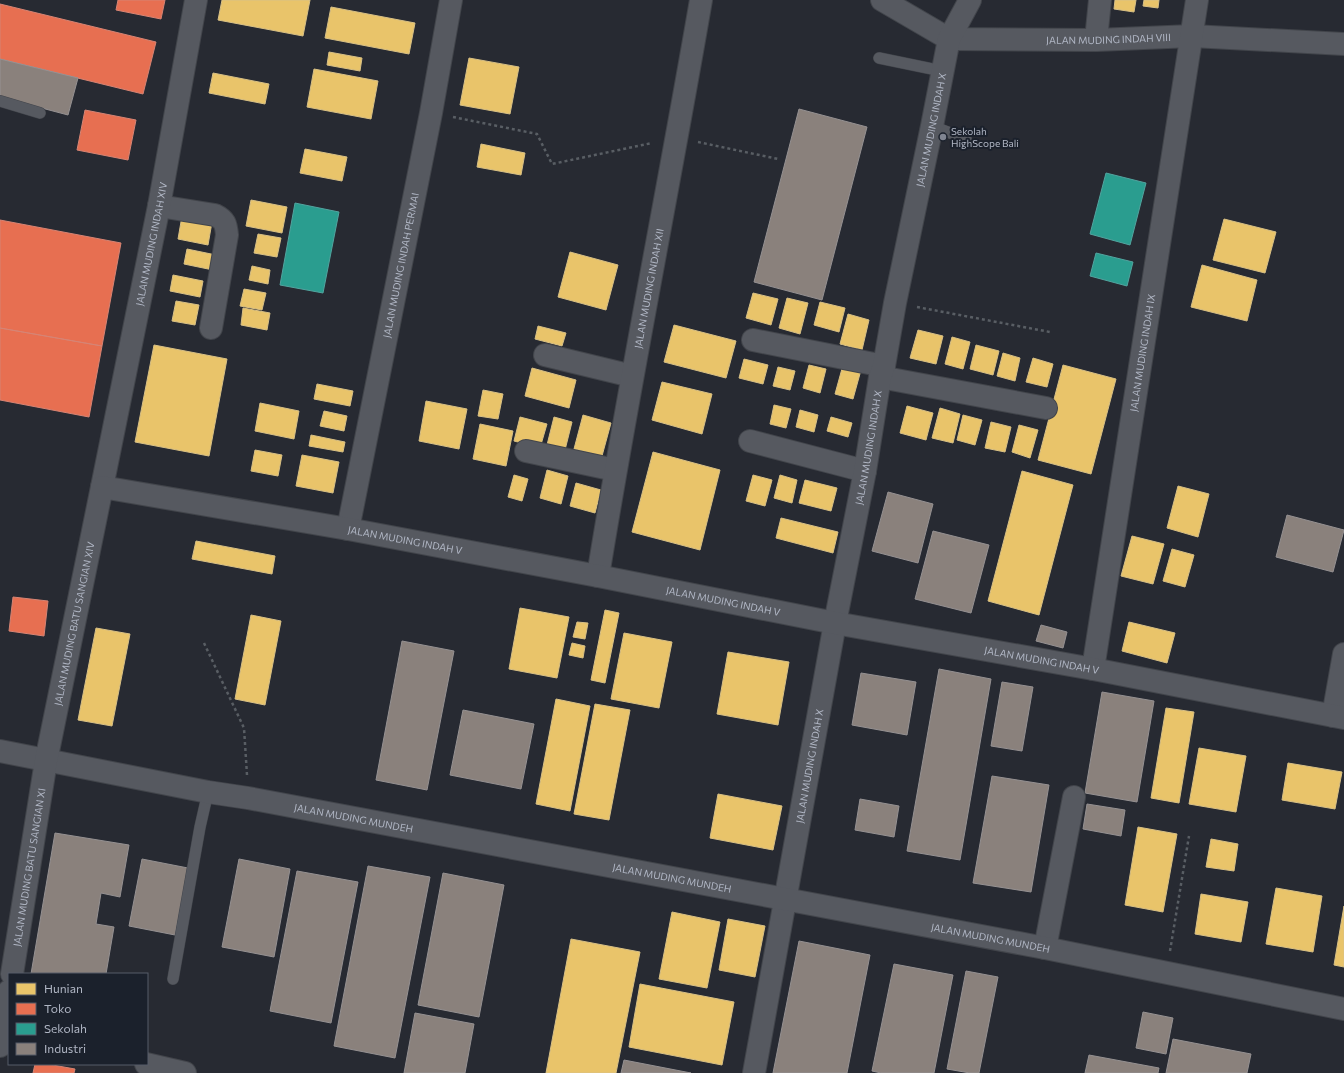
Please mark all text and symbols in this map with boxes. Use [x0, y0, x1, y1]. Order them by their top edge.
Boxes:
street label: JALAN MUDING INDAH VIII [1046, 31, 1171, 46]
street label: JALAN MUDING INDAH X [913, 71, 948, 188]
place label: Sekolah HighScope Bali [951, 125, 1019, 149]
marker: Sekolah HighScope Bali [938, 132, 948, 142]
street label: JALAN MUDING INDAH XIV [133, 181, 169, 307]
street label: JALAN MUDING INDAH PERMAI [380, 192, 421, 339]
street label: JALAN MUDING INDAH XII [632, 227, 666, 349]
street label: JALAN MUDING INDAH IX [1127, 293, 1157, 413]
street label: JALAN MUDING INDAH X [852, 389, 884, 506]
street label: JALAN MUDING INDAH V [347, 523, 463, 556]
street label: JALAN MUDING BATU SANGIAN XIV [51, 540, 97, 707]
street label: JALAN MUDING INDAH V [665, 584, 782, 618]
street label: JALAN MUDING INDAH V [984, 644, 1100, 676]
street label: JALAN MUDING INDAH X [793, 707, 826, 824]
street label: JALAN MUDING BATU SANGIAN XI [10, 787, 48, 947]
street label: JALAN MUDING MUNDEH [293, 801, 414, 835]
street label: JALAN MUDING MUNDEH [612, 861, 733, 895]
street label: JALAN MUDING MUNDEH [930, 921, 1051, 955]
legend [8, 973, 148, 1065]
text: Hunian [44, 981, 83, 995]
text: Toko [44, 1001, 71, 1015]
text: Sekolah [44, 1021, 87, 1035]
text: Industri [44, 1041, 86, 1055]

